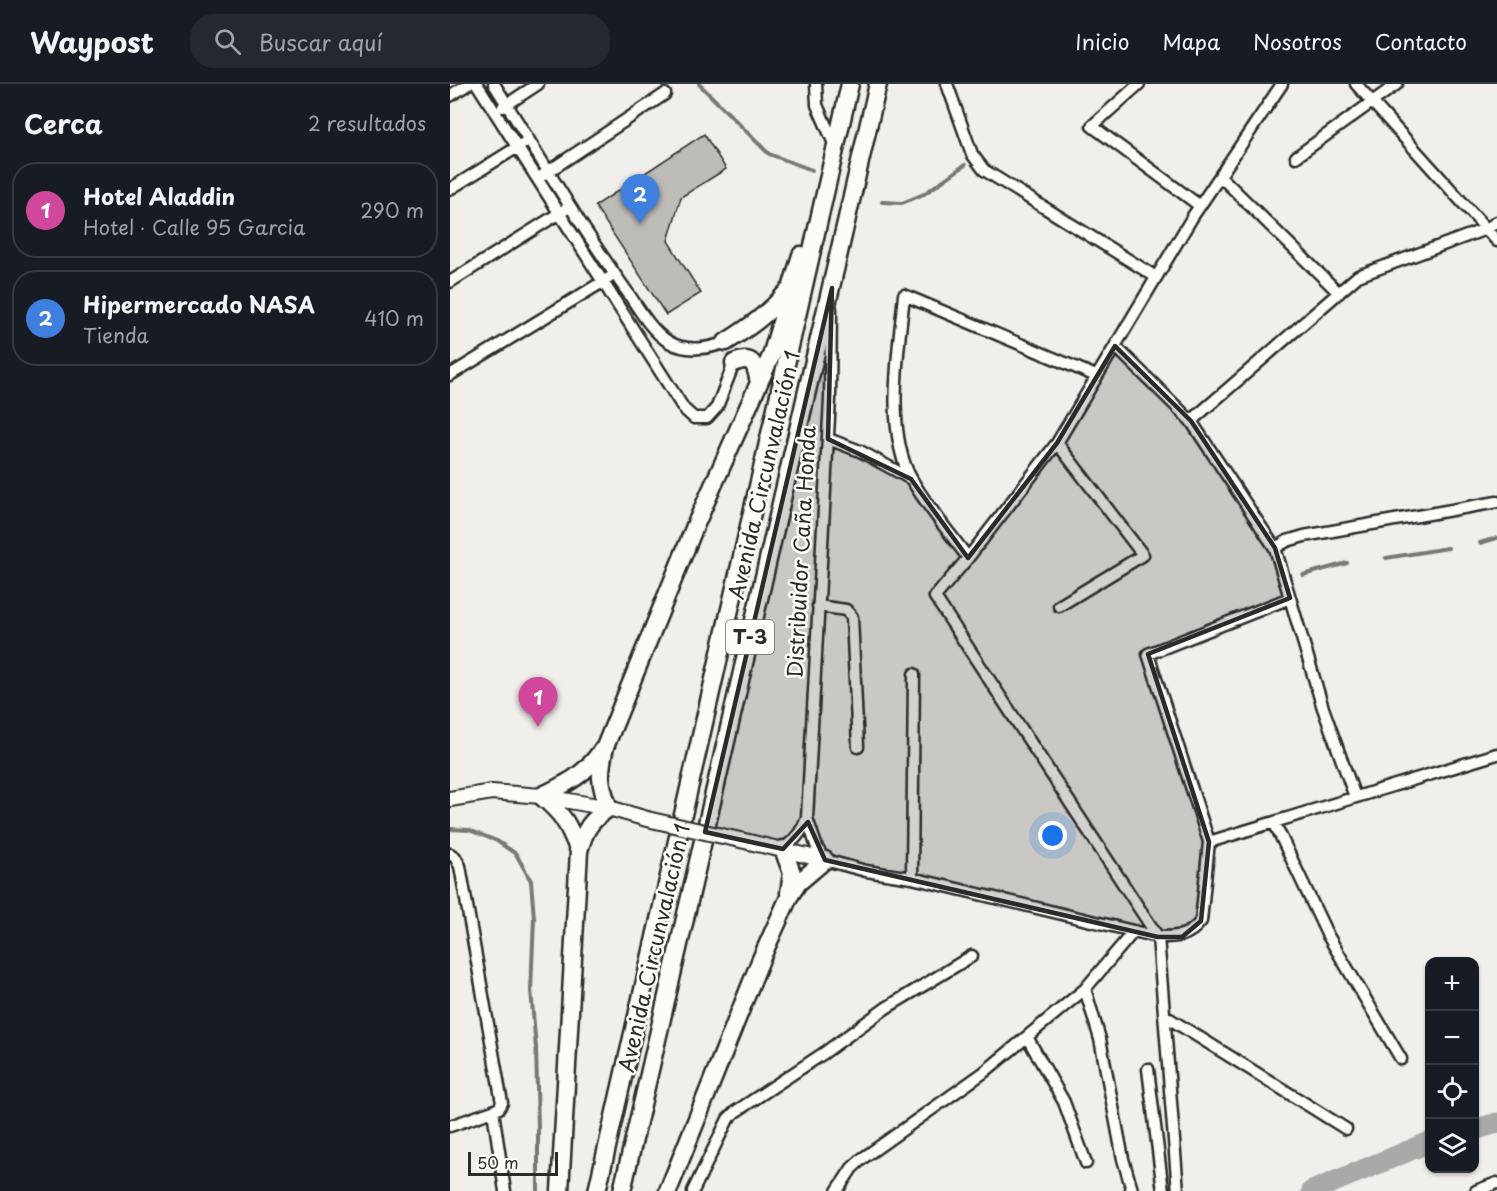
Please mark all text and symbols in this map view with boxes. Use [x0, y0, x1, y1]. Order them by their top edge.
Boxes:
search box [190, 14, 610, 68]
text: Waypost [30, 20, 154, 63]
icon: search [211, 25, 244, 58]
text: Buscar aquí [259, 25, 383, 58]
text: Inicio [1075, 25, 1129, 57]
text: Mapa [1162, 25, 1220, 57]
text: Nosotros [1253, 25, 1342, 57]
text: Contacto [1375, 25, 1467, 57]
text: Cerca [24, 104, 103, 143]
text: 2 resultados [308, 108, 426, 138]
pin: 2 [620, 174, 660, 224]
text: Hotel Aladdin [83, 179, 235, 212]
text: 1 [41, 195, 50, 225]
text: 290 m [360, 195, 424, 225]
text: Hotel · Calle 95 Garcia [83, 212, 305, 242]
text: Hipermercado NASA [83, 287, 315, 320]
text: 2 [38, 303, 53, 333]
text: 410 m [364, 303, 424, 333]
text: Tienda [83, 320, 149, 350]
street label: Avenida Circunvalación 1 [719, 347, 807, 602]
street label: Distribuidor Caña Honda [777, 425, 823, 679]
road number: T-3 [726, 620, 774, 654]
pin: 1 [518, 678, 557, 727]
street label: Avenida Circunvalación 1 [609, 820, 697, 1075]
your location [1038, 821, 1067, 850]
map controls [1425, 957, 1479, 1173]
button: + [1425, 957, 1479, 1011]
button: − [1425, 1011, 1479, 1065]
button: locate [1425, 1065, 1479, 1119]
button: layers [1425, 1119, 1479, 1173]
scale bar [468, 1149, 558, 1176]
text: 50 m [477, 1150, 518, 1174]

